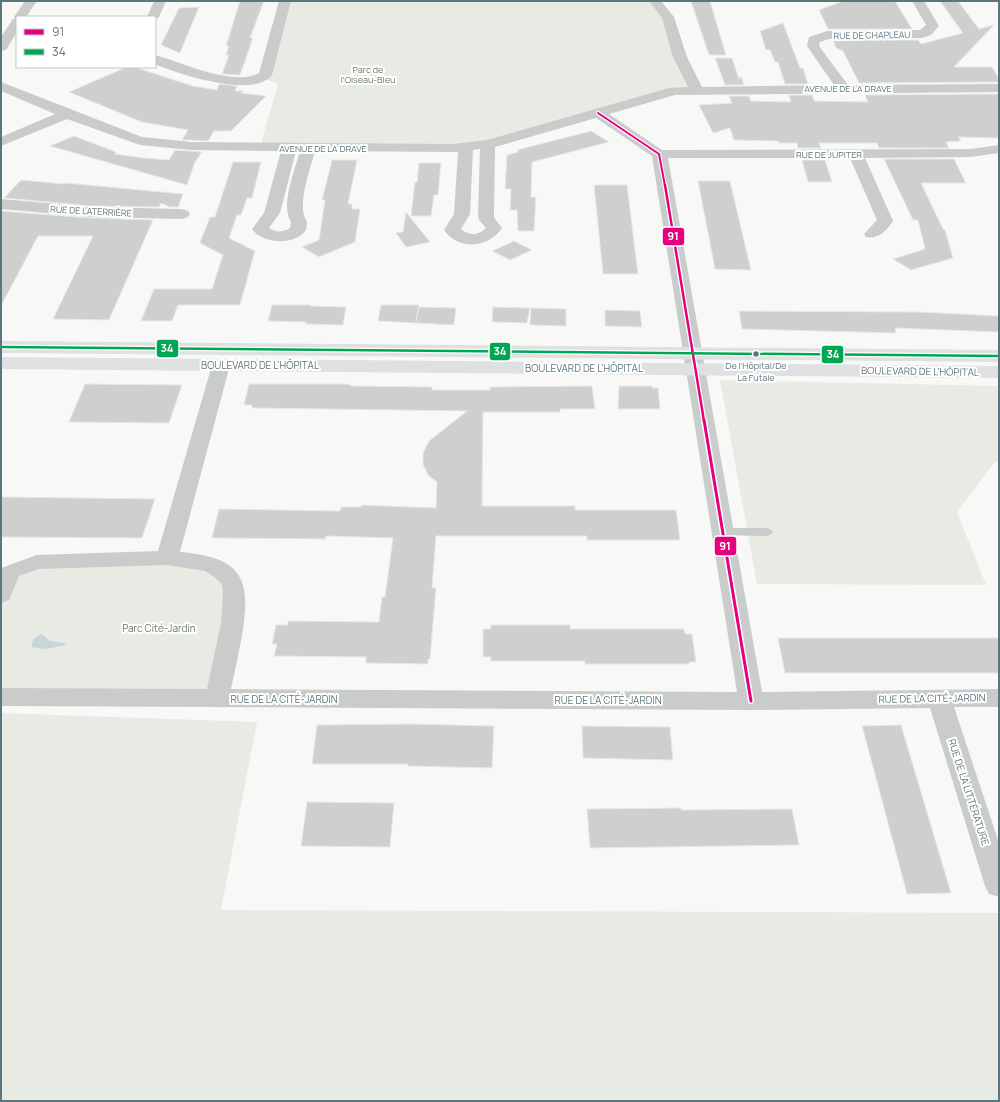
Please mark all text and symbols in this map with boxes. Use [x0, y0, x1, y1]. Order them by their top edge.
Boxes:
legend [16, 16, 156, 68]
text: 91 [52, 23, 64, 40]
street label: RUE DE CHAPLEAU [833, 28, 911, 42]
text: 34 [52, 43, 66, 60]
park label: Parc de l'Oiseau-Bleu [341, 63, 395, 86]
street label: AVENUE DE LA DRAVE [804, 82, 892, 95]
street label: AVENUE DE LA DRAVE [279, 142, 367, 155]
street label: RUE DE JUPITER [796, 148, 862, 161]
street label: RUE DE LATERRIÈRE [50, 202, 132, 220]
line badge: 91 [662, 227, 685, 246]
text: 91 [667, 228, 679, 243]
line badge: 34 [156, 339, 179, 358]
text: 34 [160, 340, 174, 355]
line badge: 34 [489, 342, 511, 361]
text: 34 [493, 343, 507, 358]
line badge: 34 [821, 345, 844, 364]
text: 34 [826, 346, 840, 361]
marker: De l'Hôpital/De La Futaie [751, 349, 761, 359]
street label: BOULEVARD DE L'HÔPITAL [201, 358, 319, 372]
place label: De l'Hôpital/De La Futaie [725, 359, 787, 384]
street label: BOULEVARD DE L'HÔPITAL [525, 361, 643, 375]
street label: BOULEVARD DE L'HÔPITAL [861, 363, 979, 379]
line badge: 91 [714, 536, 737, 556]
text: 91 [719, 538, 731, 553]
park label: Parc Cité-Jardin [122, 621, 196, 635]
street label: RUE DE LA CITÉ-JARDIN [878, 690, 986, 706]
street label: RUE DE LA CITÉ-JARDIN [230, 692, 338, 706]
street label: RUE DE LA CITÉ-JARDIN [554, 693, 662, 707]
street label: RUE DE LA LITTÉRATURE [945, 737, 993, 848]

